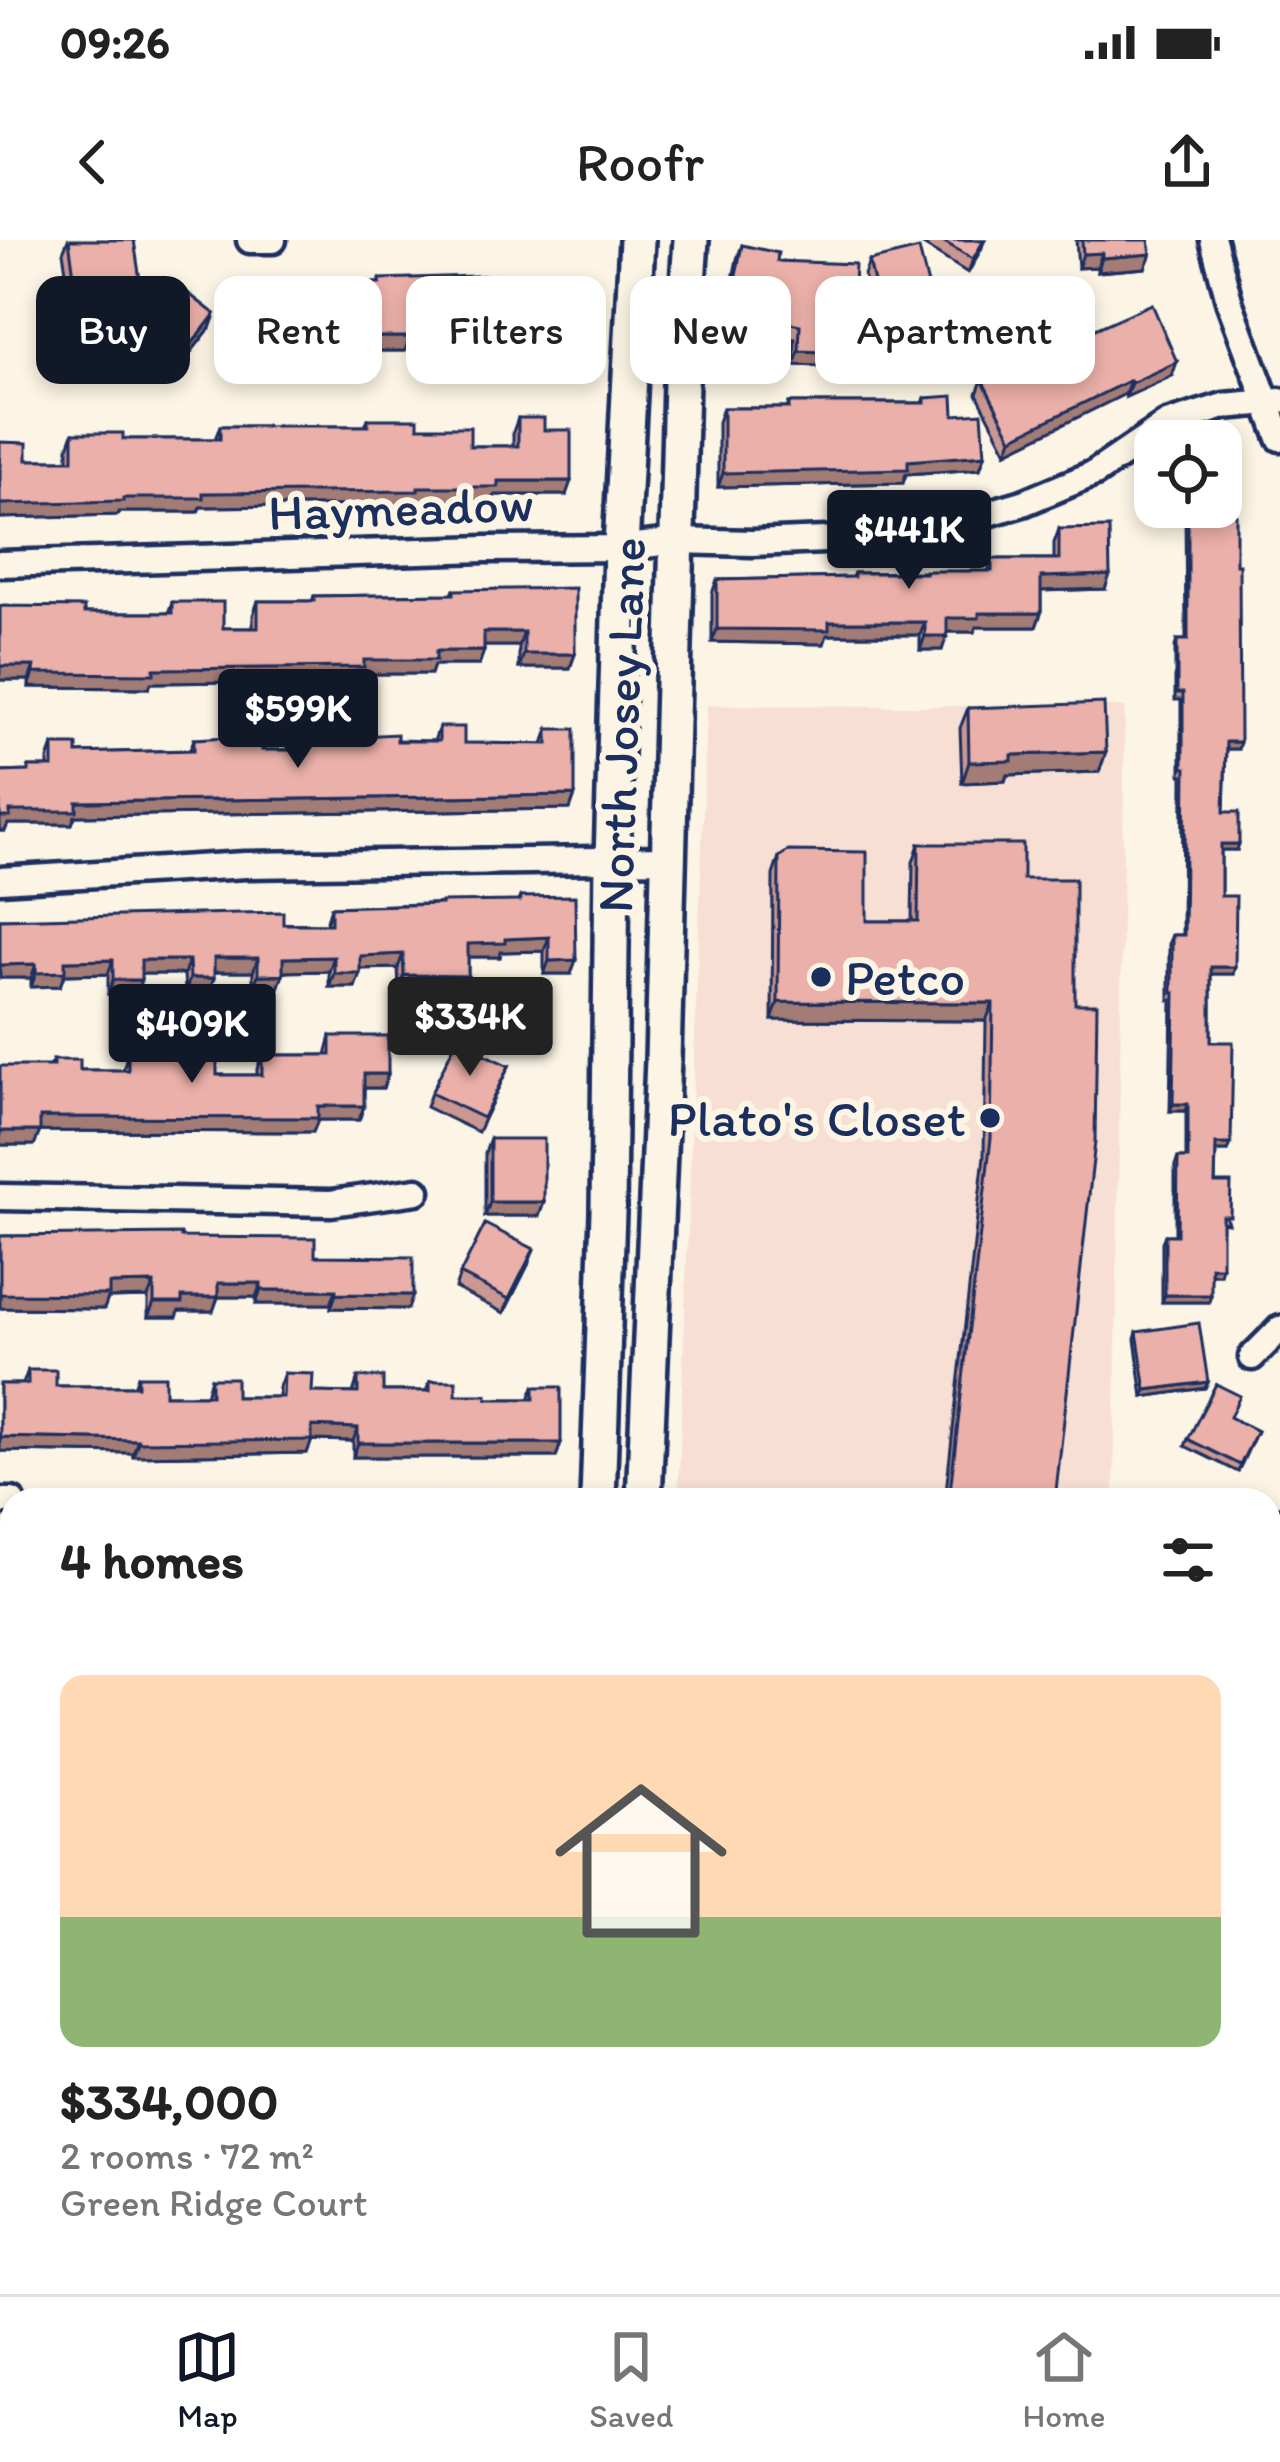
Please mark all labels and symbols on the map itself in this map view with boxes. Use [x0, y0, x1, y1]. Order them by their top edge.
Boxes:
street label: Haymeadow [267, 473, 535, 543]
pin: $441K [825, 490, 993, 592]
street label: North Josey Lane [584, 536, 658, 914]
pin: $599K [214, 669, 382, 771]
place label: Petco [845, 947, 965, 1008]
marker: Petco [808, 964, 834, 990]
pin: $334K [386, 977, 554, 1079]
pin: $409K [108, 984, 276, 1086]
place label: Plato's Closet [668, 1088, 966, 1149]
marker: Plato's Closet [977, 1105, 1003, 1131]

